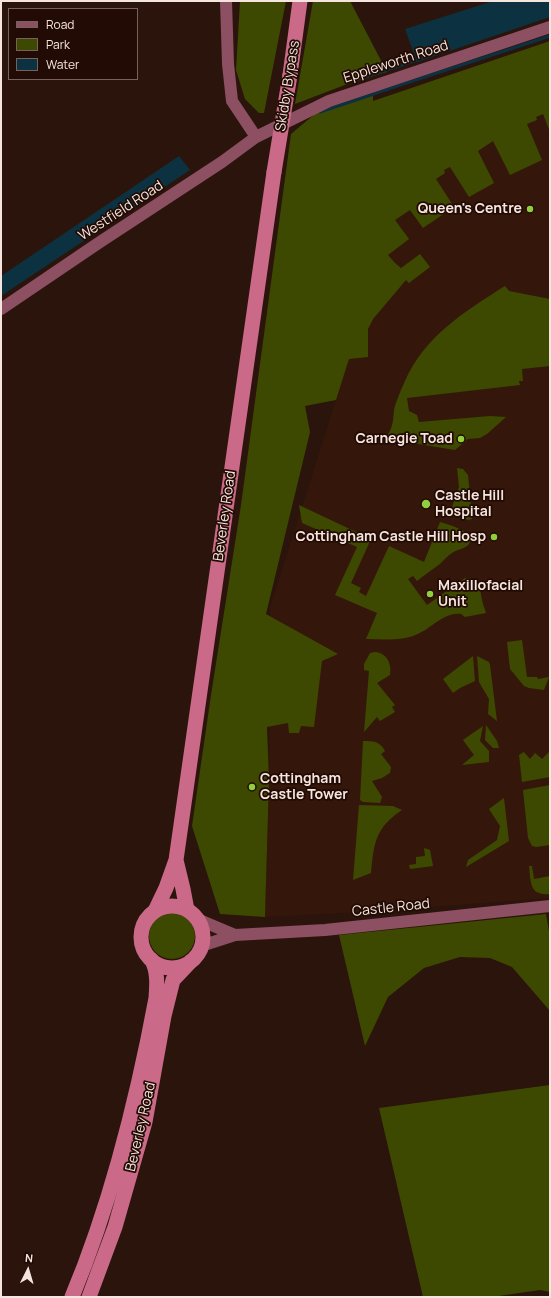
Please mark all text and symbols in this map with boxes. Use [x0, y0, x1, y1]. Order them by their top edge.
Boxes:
legend [8, 8, 138, 80]
text: Road [46, 16, 74, 33]
text: Park [46, 36, 70, 53]
street label: Eppleworth Road [341, 37, 451, 87]
street label: Skidby Bypass [273, 39, 303, 133]
text: Water [46, 56, 79, 73]
street label: Westfield Road [76, 177, 166, 245]
place label: Queen's Centre [418, 201, 522, 217]
marker: Queen's Centre [525, 204, 535, 214]
place label: Carnegie Toad [355, 431, 453, 447]
marker: Carnegie Toad [456, 434, 466, 444]
street label: Beverley Road [210, 470, 240, 562]
place label: Castle Hill Hospital [435, 488, 504, 520]
marker: Castle Hill Hospital [420, 498, 432, 510]
place label: Cottingham Castle Hill Hosp [296, 529, 486, 545]
marker: Cottingham Castle Hill Hosp [489, 532, 499, 542]
place label: Maxillofacial Unit [438, 578, 523, 610]
marker: Maxillofacial Unit [425, 589, 435, 599]
place label: Cottingham Castle Tower [260, 771, 348, 804]
marker: Cottingham Castle Tower [247, 782, 257, 792]
street label: Castle Road [351, 896, 431, 920]
street label: Beverley Road [123, 1081, 159, 1173]
north arrow [8, 1250, 48, 1290]
text: N [24, 1250, 34, 1265]

